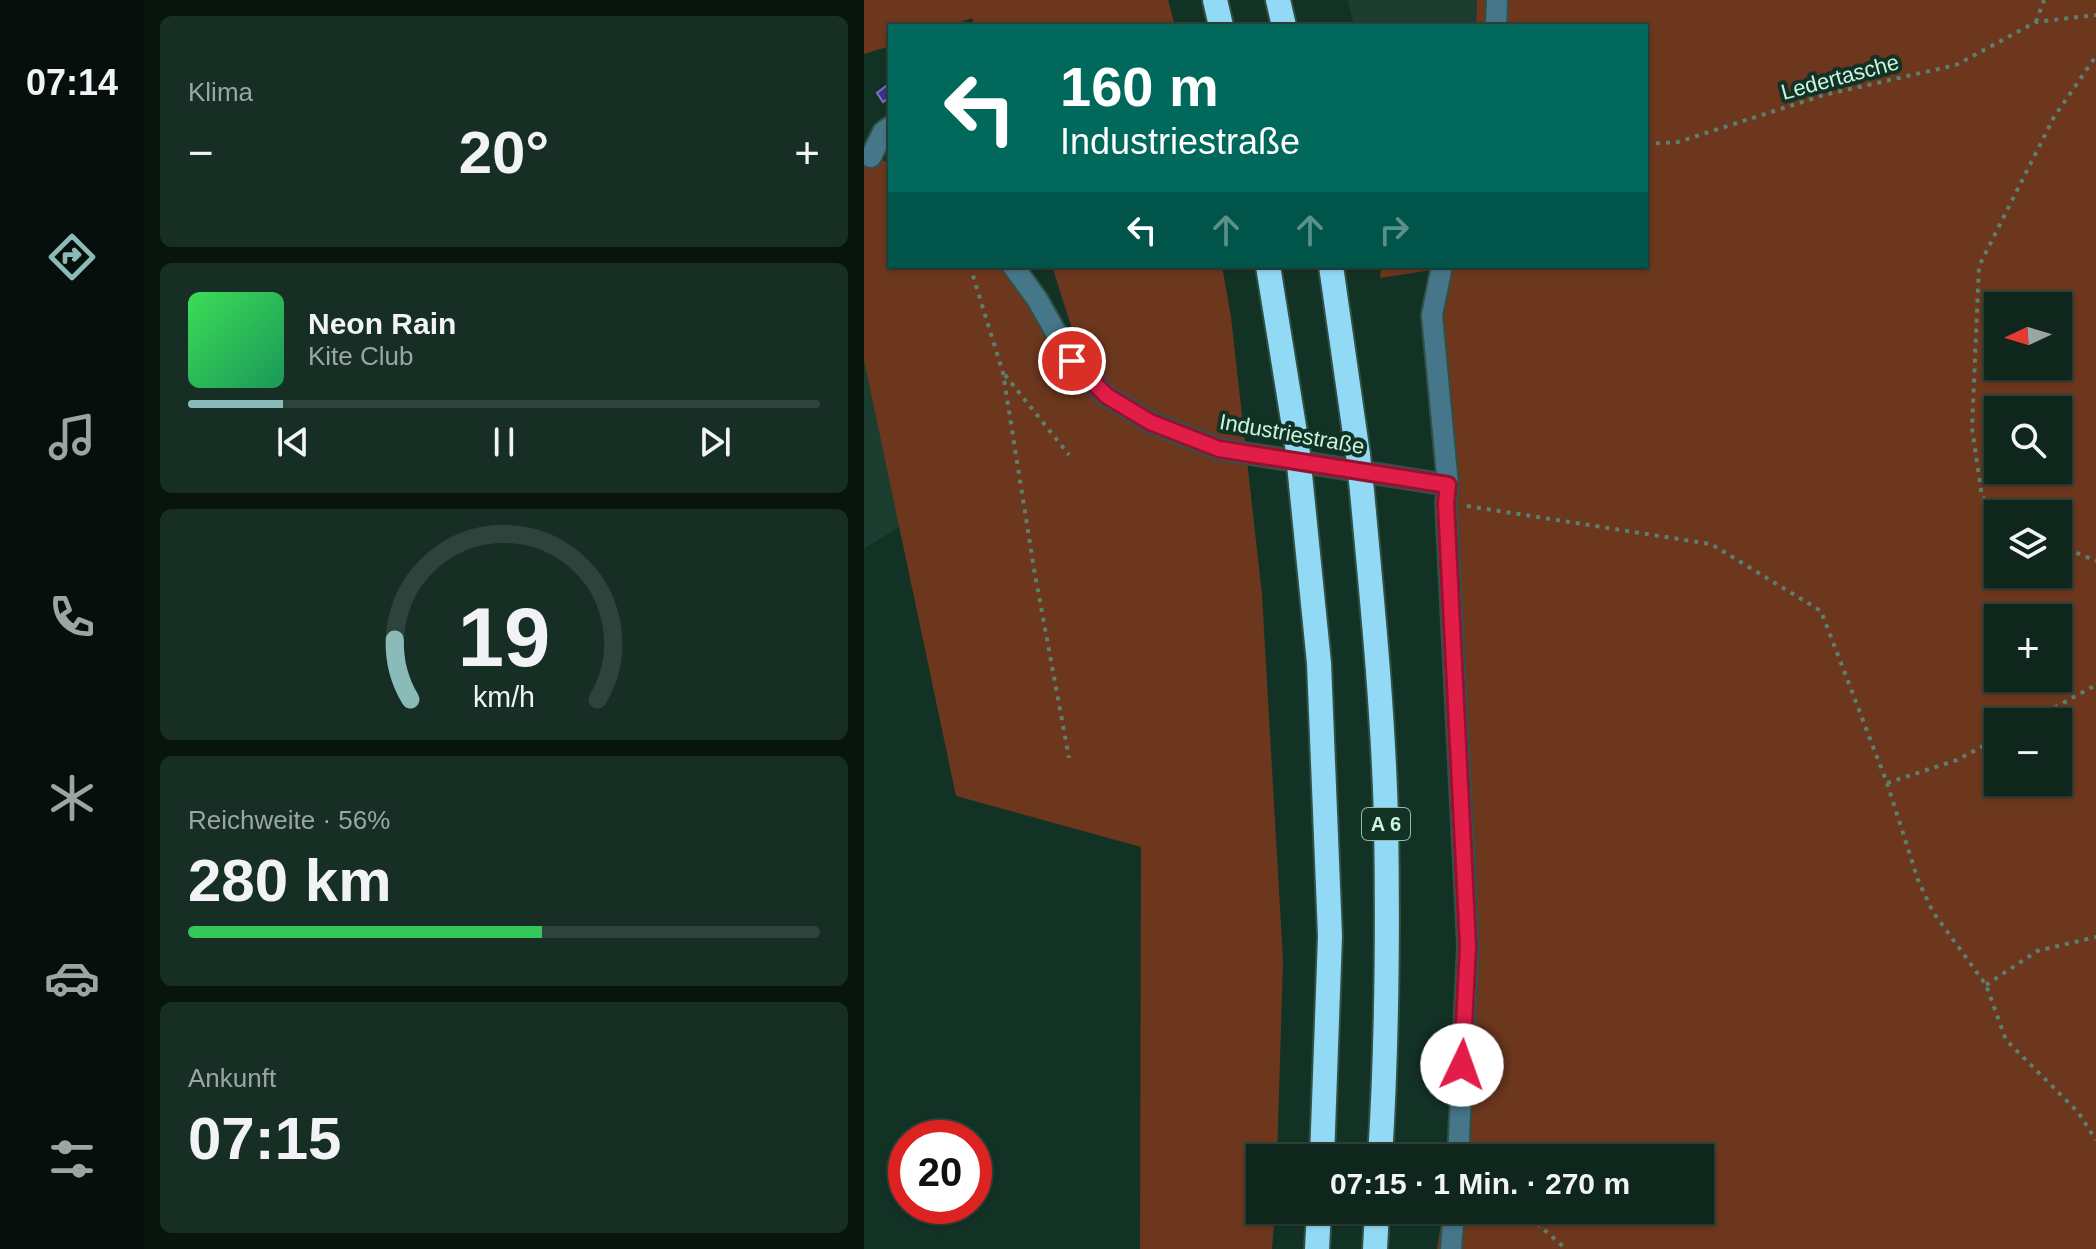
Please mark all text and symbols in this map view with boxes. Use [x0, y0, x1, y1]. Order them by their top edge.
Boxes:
street label: Ledertasche [1778, 49, 1902, 105]
text: 160 m [1060, 55, 1219, 118]
icon: left [928, 56, 1032, 160]
text: 07:14 [26, 62, 118, 103]
text: Klima [188, 77, 253, 107]
text: 20° [459, 119, 549, 186]
text: Industriestraße [1060, 121, 1300, 162]
text: − [188, 128, 214, 177]
text: + [794, 128, 820, 177]
icon: left [1120, 208, 1164, 252]
icon: ahead [1204, 208, 1248, 252]
icon: ahead [1288, 208, 1332, 252]
icon: right [1372, 208, 1416, 252]
icon: directions [44, 229, 100, 285]
north arrow [1984, 292, 2072, 380]
map controls [1984, 292, 2072, 796]
text: Neon Rain [308, 307, 456, 340]
pin [1038, 327, 1106, 395]
icon: arrive [1050, 339, 1094, 383]
text: Kite Club [308, 341, 414, 371]
button: search [1984, 396, 2072, 484]
icon: music [44, 409, 100, 465]
street label: Industriestraße [1218, 409, 1366, 459]
icon: previous [271, 420, 315, 464]
icon: pause [482, 420, 526, 464]
icon: next [693, 420, 737, 464]
button: layers [1984, 500, 2072, 588]
icon: phone [44, 589, 100, 645]
text: 19 [458, 591, 550, 684]
button: + [1984, 604, 2072, 692]
text: km/h [473, 682, 535, 714]
button: − [1984, 708, 2072, 796]
icon: climate [44, 770, 100, 826]
text: Reichweite · 56% [188, 805, 390, 835]
road number: A 6 [1362, 808, 1410, 840]
text: 280 km [188, 847, 392, 914]
icon: car [44, 950, 100, 1006]
position arrow [1420, 1023, 1504, 1107]
text: Ankunft [188, 1063, 276, 1093]
text: 07:15 [188, 1105, 341, 1172]
speed limit sign: 20 [888, 1120, 992, 1224]
icon: filters [44, 1131, 100, 1187]
text: 07:15 · 1 Min. · 270 m [1330, 1167, 1630, 1200]

